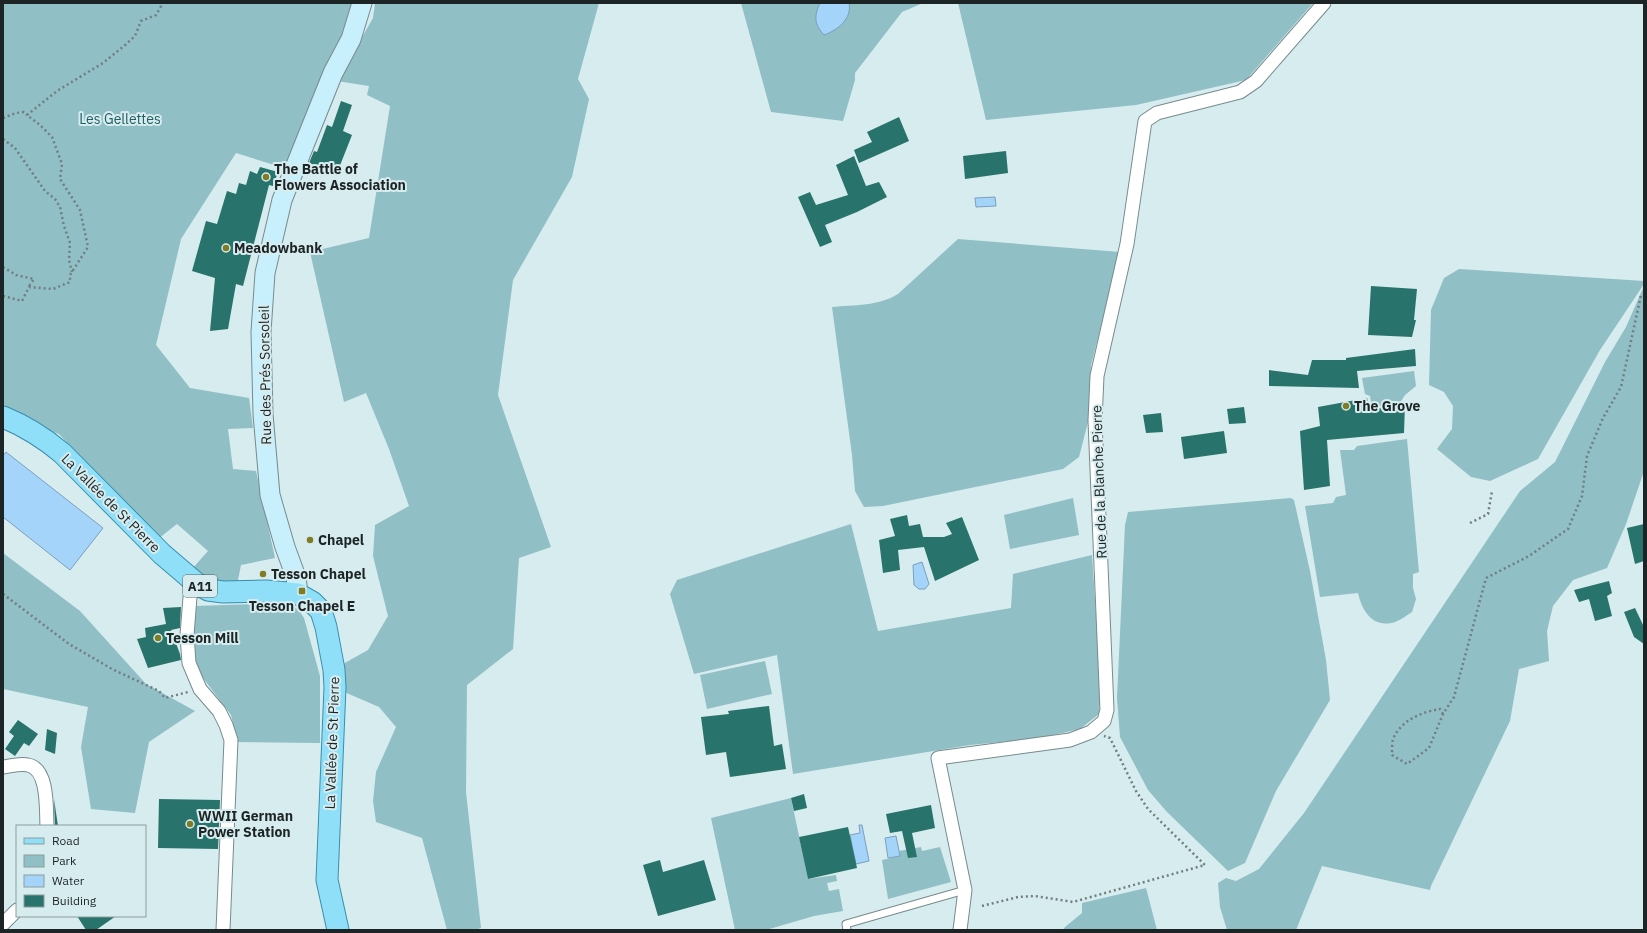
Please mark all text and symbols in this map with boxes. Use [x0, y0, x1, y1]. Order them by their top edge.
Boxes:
park label: Les Gellettes [79, 110, 161, 128]
place label: The Battle of Flowers Association [274, 160, 406, 194]
marker: The Battle of Flowers Association [261, 172, 271, 182]
place label: Meadowbank [234, 239, 323, 257]
marker: Meadowbank [221, 243, 231, 253]
street label: Rue des Prés Sorsoleil [255, 305, 275, 445]
place label: The Grove [1354, 397, 1421, 415]
marker: The Grove [1341, 401, 1351, 411]
street label: Rue de la Blanche Pierre [1087, 405, 1111, 559]
street label: La Vallée de St Pierre [58, 450, 164, 556]
place label: Chapel [318, 531, 364, 549]
marker: Chapel [305, 535, 315, 545]
place label: Tesson Chapel [271, 565, 366, 583]
marker: Tesson Chapel [258, 569, 268, 579]
road number: A11 [183, 575, 217, 597]
marker: Tesson Chapel E [297, 586, 307, 596]
place label: Tesson Chapel E [249, 597, 355, 615]
place label: Tesson Mill [166, 629, 239, 647]
marker: Tesson Mill [153, 633, 163, 643]
street label: La Vallée de St Pierre [321, 676, 343, 810]
place label: WWII German Power Station [198, 807, 293, 841]
marker: WWII German Power Station [185, 819, 195, 829]
legend [16, 825, 146, 917]
text: Road [52, 833, 80, 848]
text: Park [52, 853, 77, 868]
text: Water [52, 873, 85, 888]
text: Building [52, 893, 97, 908]

